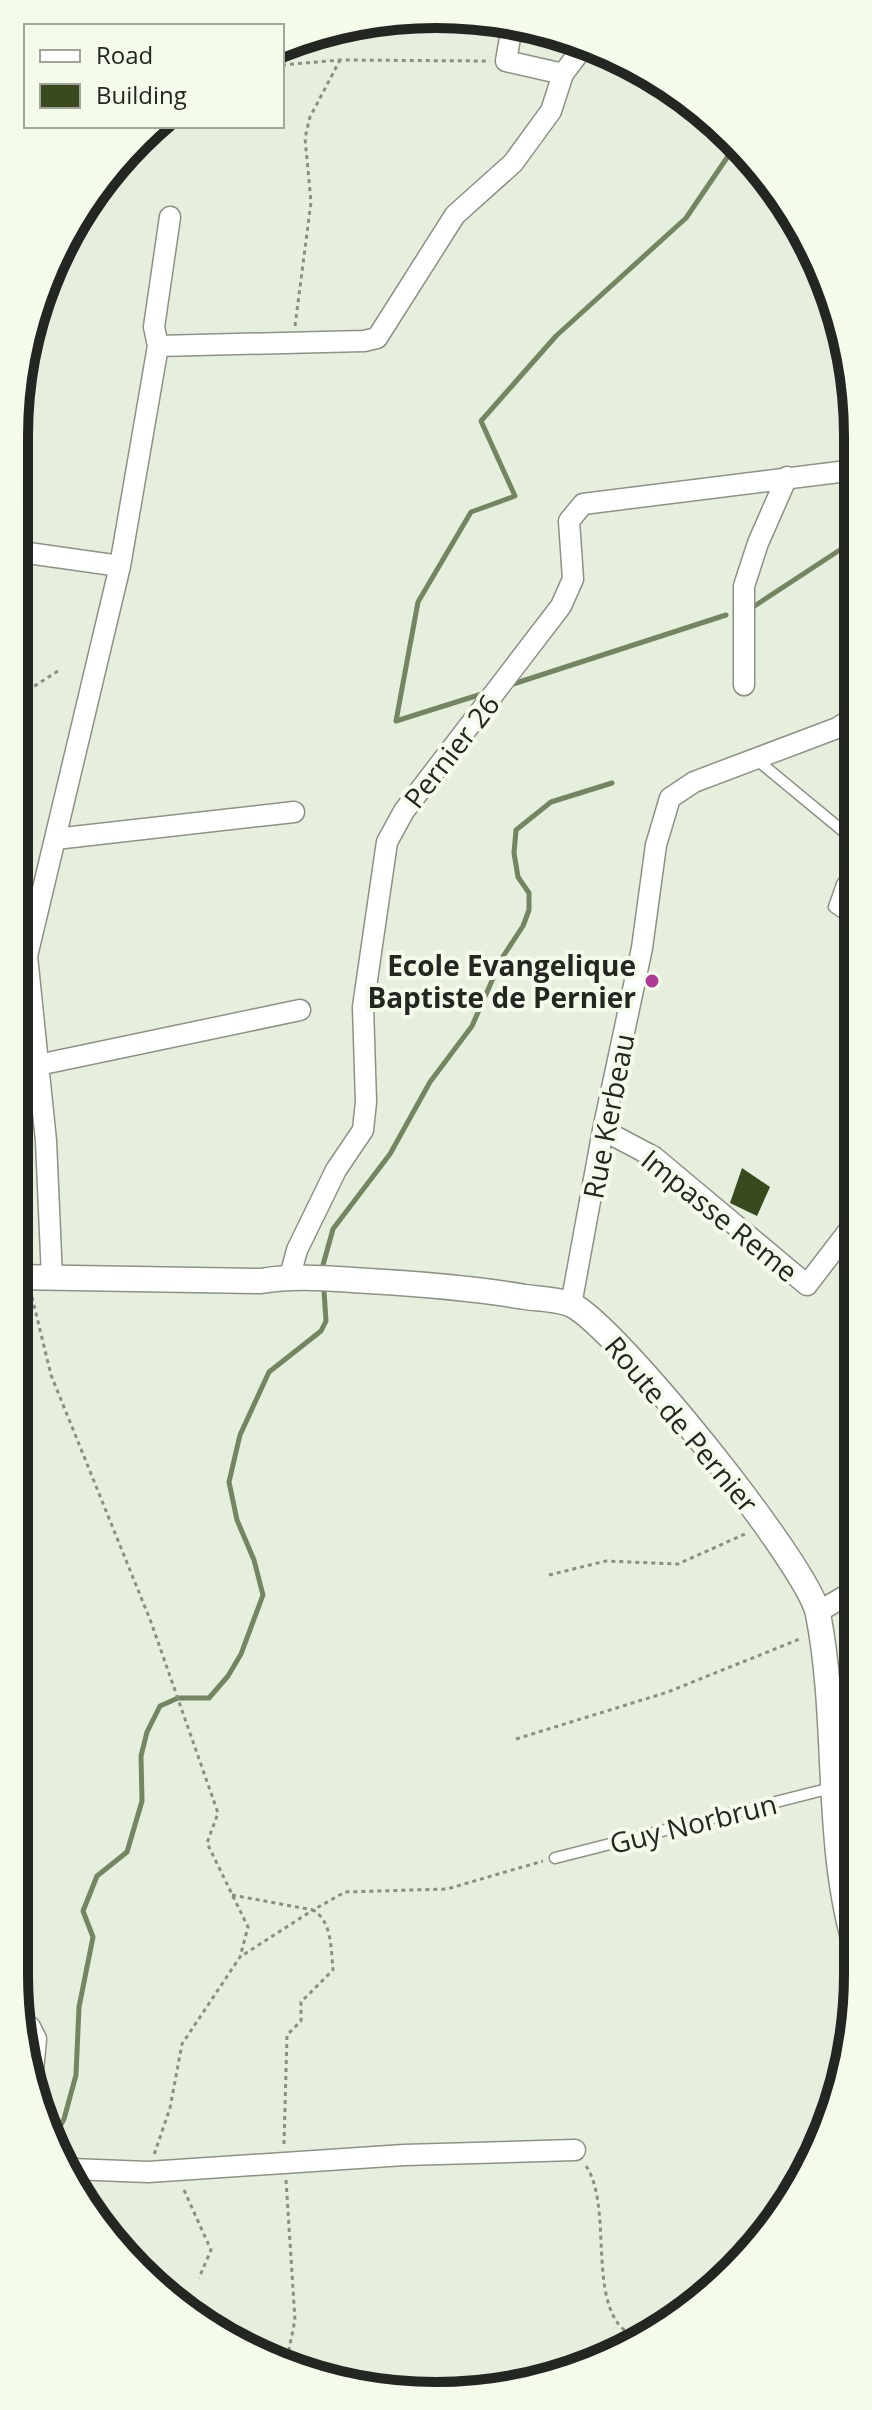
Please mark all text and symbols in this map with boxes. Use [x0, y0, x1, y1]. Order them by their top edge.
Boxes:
legend [24, 24, 284, 128]
text: Road [96, 38, 153, 71]
text: Building [96, 78, 187, 111]
street label: Pernier 26 [395, 686, 507, 816]
place label: Ecole Evangelique Baptiste de Pernier [367, 946, 636, 1016]
marker: Ecole Evangelique Baptiste de Pernier [643, 972, 661, 990]
street label: Rue Kerbeau [573, 1030, 643, 1202]
street label: Impasse Reme [634, 1140, 806, 1290]
street label: Route de Pernier [597, 1328, 768, 1521]
street label: Guy Norbrun [605, 1784, 781, 1862]

